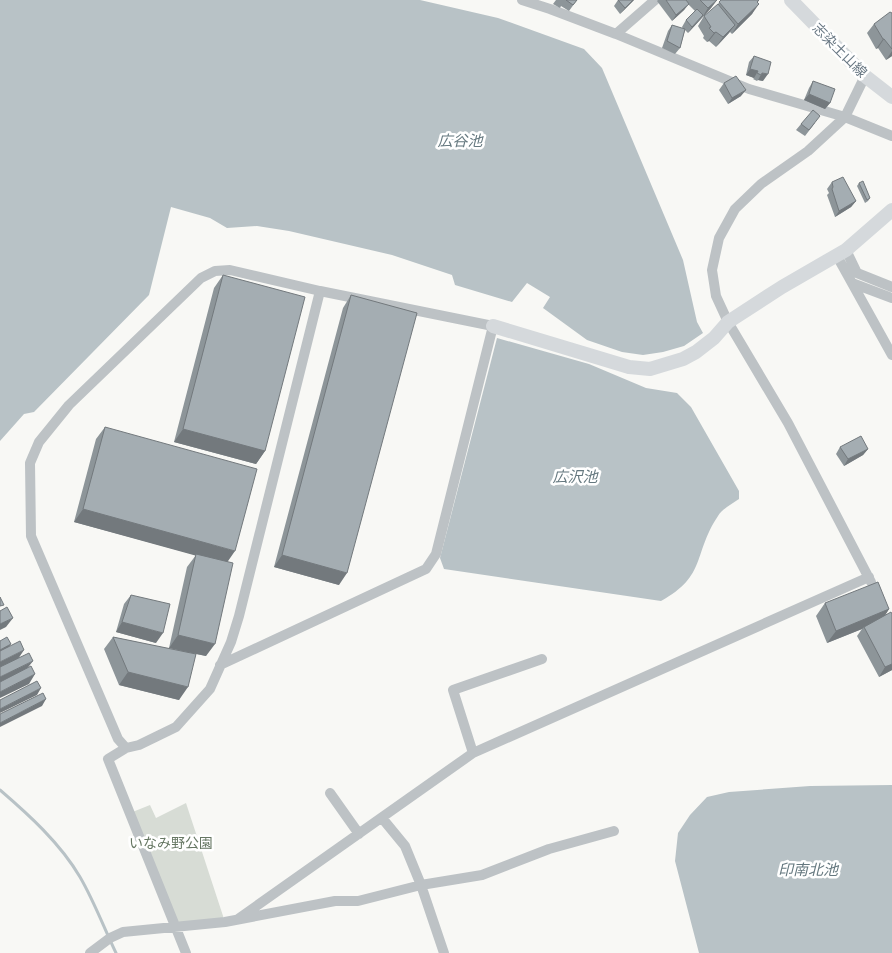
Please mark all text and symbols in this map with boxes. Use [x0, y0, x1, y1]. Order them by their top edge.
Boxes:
street label: 志染土山線 [808, 18, 872, 82]
water label: 広谷池 [437, 130, 484, 152]
water label: 広沢池 [552, 466, 599, 488]
park label: いなみ野公園 [129, 833, 213, 853]
water label: 印南北池 [778, 859, 840, 881]

